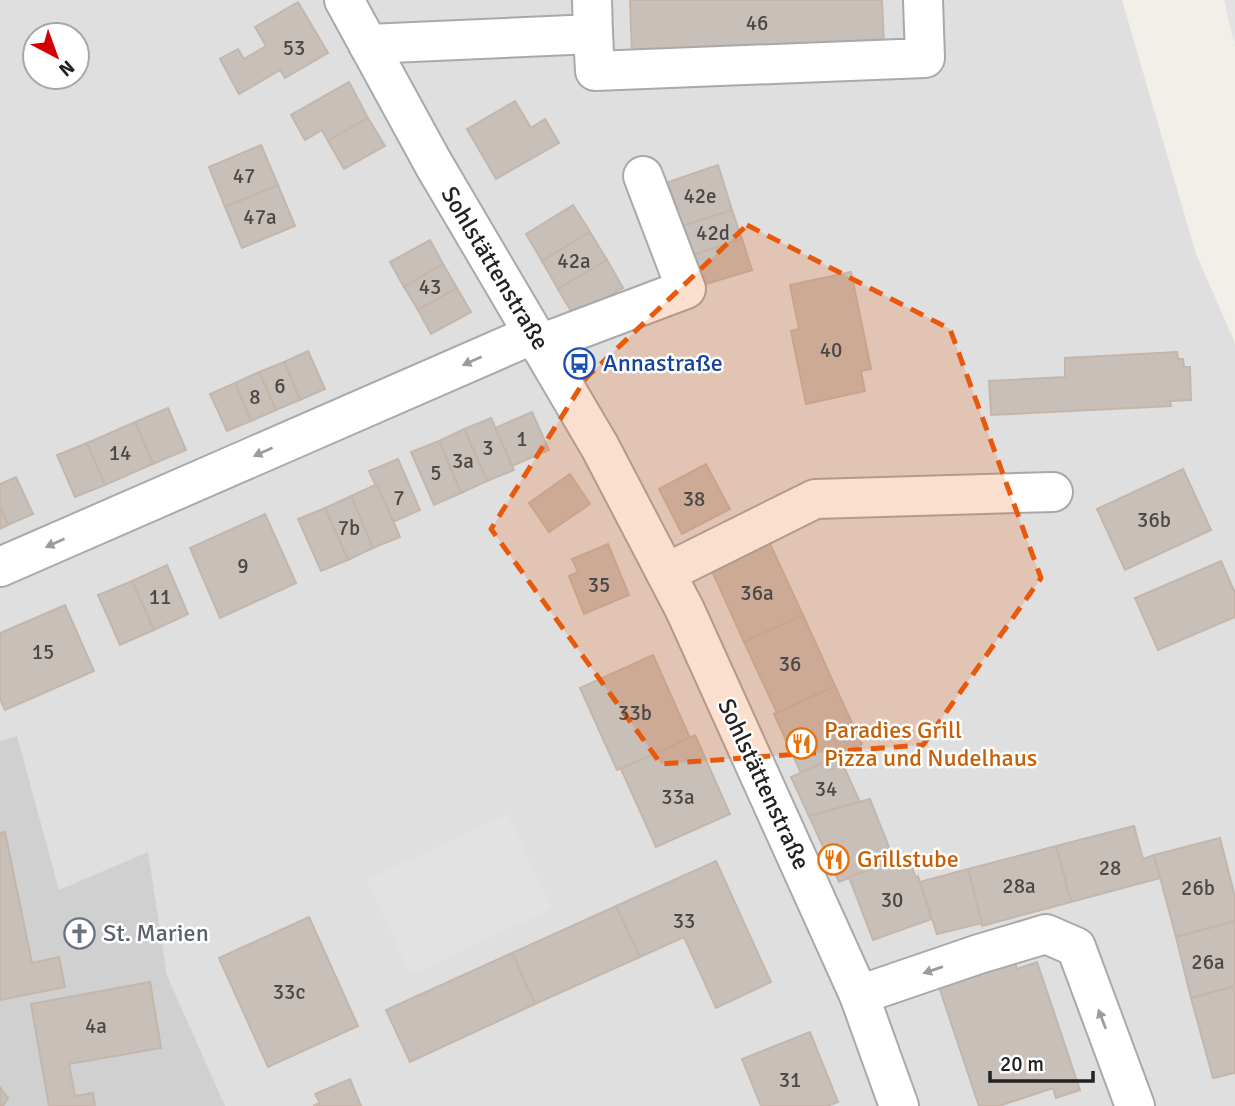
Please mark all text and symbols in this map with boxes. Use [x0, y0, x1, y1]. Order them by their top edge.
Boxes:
house number: 46 [746, 10, 768, 36]
north arrow [21, 21, 91, 91]
house number: 53 [283, 35, 305, 61]
text: N [54, 55, 79, 81]
house number: 47 [233, 163, 255, 189]
street label: Sohlstättenstraße [434, 181, 556, 355]
house number: 42e [683, 183, 717, 209]
house number: 47a [243, 204, 277, 230]
house number: 42d [696, 220, 730, 246]
house number: 42a [557, 248, 591, 274]
house number: 43 [419, 274, 441, 300]
house number: 40 [820, 337, 842, 363]
bus stop icon: Annastraße [563, 346, 597, 380]
place label: Annastraße [603, 348, 723, 378]
one-way arrow [462, 355, 482, 367]
house number: 6 [274, 373, 286, 399]
house number: 8 [249, 384, 261, 410]
house number: 1 [516, 426, 528, 452]
house number: 3 [482, 435, 494, 461]
house number: 14 [109, 440, 131, 466]
one-way arrow [253, 446, 273, 458]
house number: 3a [452, 448, 474, 474]
house number: 5 [430, 460, 442, 486]
house number: 7 [393, 485, 405, 511]
house number: 38 [683, 486, 705, 512]
house number: 36b [1137, 507, 1171, 533]
house number: 7b [338, 515, 360, 541]
one-way arrow [44, 538, 65, 549]
house number: 9 [237, 553, 249, 579]
house number: 35 [588, 572, 610, 598]
house number: 36a [740, 580, 774, 606]
house number: 11 [149, 584, 171, 610]
house number: 15 [32, 639, 54, 665]
house number: 36 [779, 651, 801, 677]
street label: Sohlstättenstraße [711, 694, 817, 874]
house number: 33b [618, 700, 652, 726]
place label: Paradies Grill Pizza und Nudelhaus [824, 715, 1037, 773]
restaurant icon: Paradies Grill Pizza und Nudelhaus [784, 727, 818, 761]
house number: 34 [815, 776, 837, 802]
house number: 33a [661, 784, 695, 810]
restaurant icon: Grillstube [817, 842, 851, 876]
place label: Grillstube [857, 844, 959, 874]
house number: 28 [1099, 855, 1121, 881]
house number: 28a [1002, 873, 1036, 899]
house number: 26b [1181, 875, 1215, 901]
house number: 30 [881, 887, 903, 913]
house number: 33 [673, 908, 695, 934]
church icon: St. Marien [63, 916, 97, 950]
place label: St. Marien [103, 918, 209, 948]
house number: 26a [1191, 949, 1225, 975]
one-way arrow [923, 965, 944, 976]
house number: 33c [273, 979, 305, 1005]
one-way arrow [1097, 1009, 1108, 1030]
house number: 4a [85, 1013, 107, 1039]
scale bar [990, 1040, 1093, 1084]
text: 20 m [1000, 1051, 1044, 1077]
house number: 31 [779, 1067, 801, 1093]

